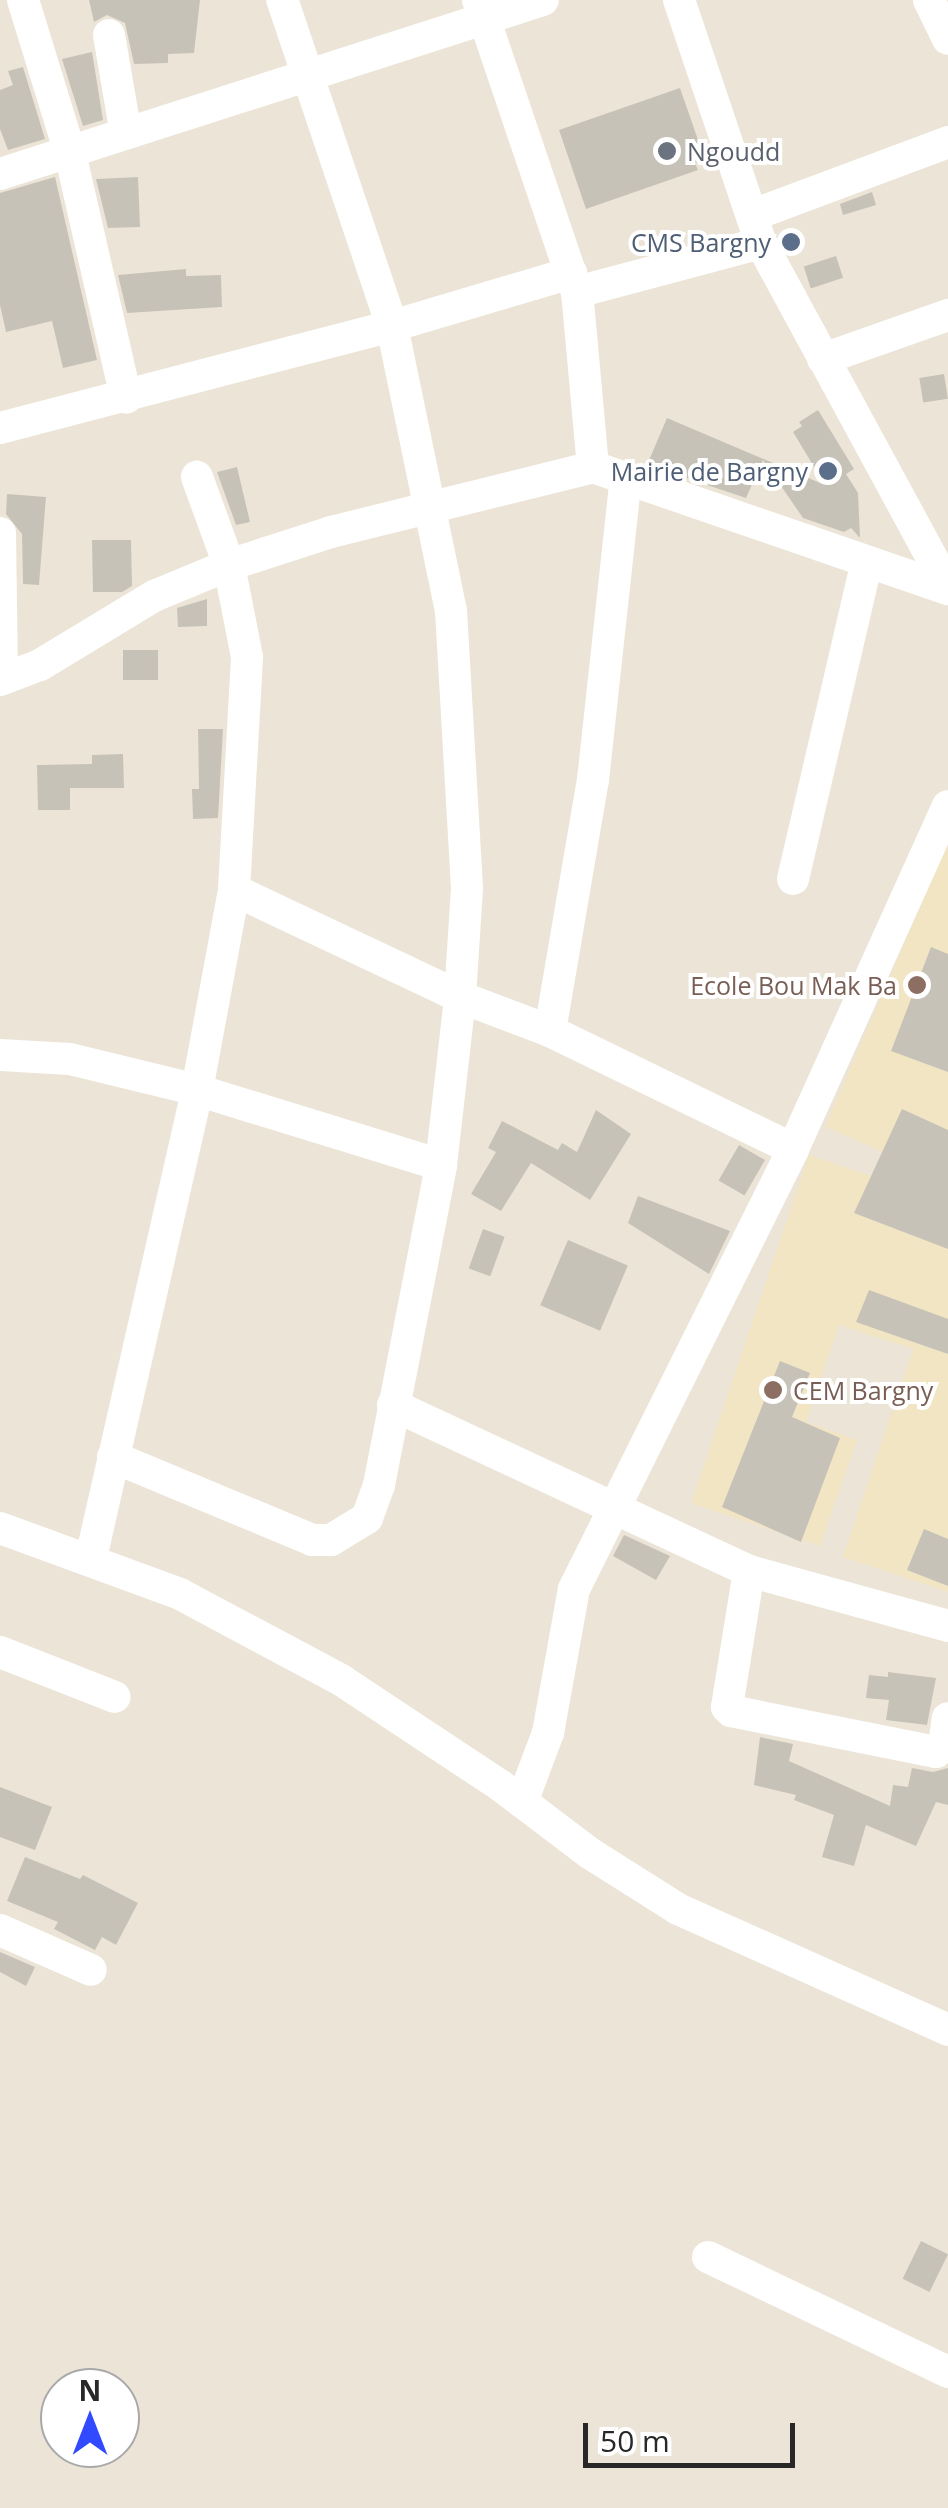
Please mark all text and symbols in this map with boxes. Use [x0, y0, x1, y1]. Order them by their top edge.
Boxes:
place label: Ngoudd [687, 136, 780, 166]
marker: Ngoudd [656, 140, 678, 162]
place label: CMS Bargny [631, 227, 771, 257]
marker: CMS Bargny [780, 231, 802, 253]
place label: Mairie de Bargny [611, 456, 808, 486]
marker: Mairie de Bargny [817, 460, 839, 482]
place label: Ecole Bou Mak Ba [690, 970, 897, 1000]
marker: Ecole Bou Mak Ba [906, 974, 928, 996]
place label: CEM Bargny [793, 1375, 933, 1405]
marker: CEM Bargny [762, 1379, 784, 1401]
north arrow [40, 2368, 140, 2468]
text: N [79, 2371, 101, 2409]
scale bar [588, 2403, 800, 2465]
text: 50 m [600, 2420, 670, 2461]

